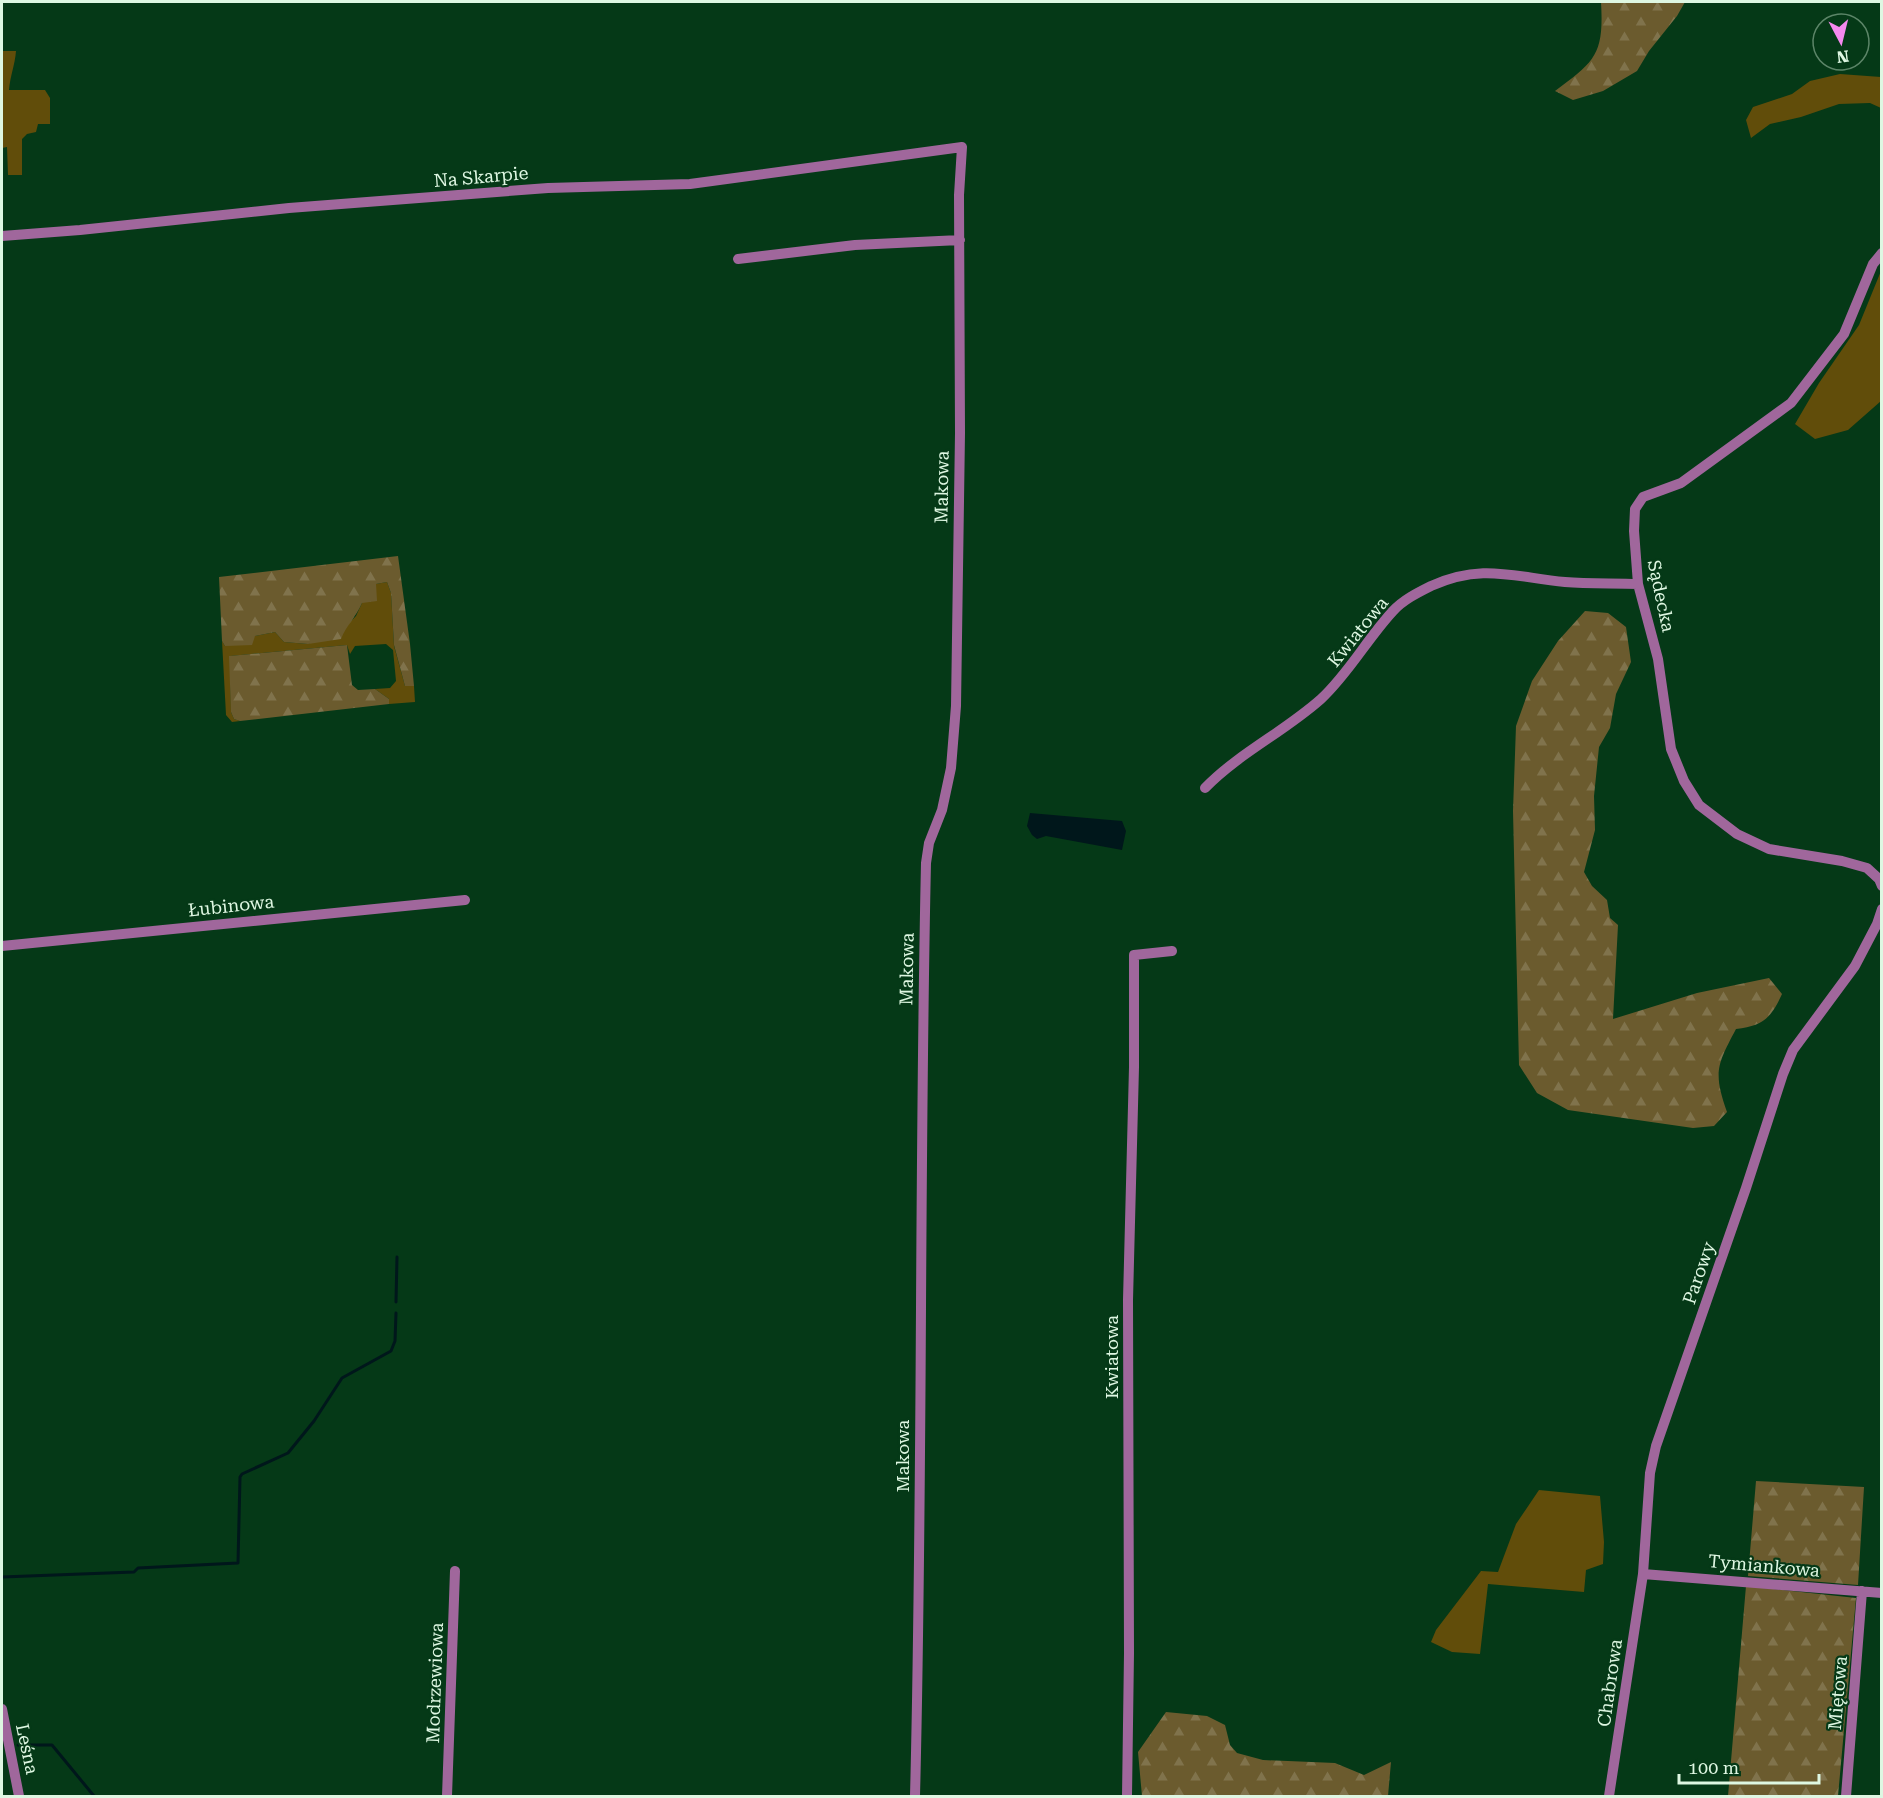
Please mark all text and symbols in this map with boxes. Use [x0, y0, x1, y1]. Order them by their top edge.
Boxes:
north arrow [1811, 12, 1871, 72]
text: N [1835, 46, 1850, 67]
street label: Na Skarpie [433, 162, 529, 191]
street label: Makowa [930, 450, 953, 524]
street label: Sądecka [1644, 558, 1679, 634]
street label: Kwiatowa [1323, 592, 1392, 671]
street label: Łubinowa [187, 891, 275, 920]
street label: Makowa [895, 932, 918, 1006]
street label: Parowy [1678, 1238, 1719, 1307]
street label: Kwiatowa [1101, 1315, 1122, 1399]
street label: Makowa [892, 1419, 913, 1492]
street label: Tymiankowa [1707, 1550, 1821, 1581]
street label: Modrzewiowa [422, 1622, 447, 1744]
street label: Chabrowa [1593, 1638, 1626, 1728]
street label: Miętowa [1824, 1655, 1851, 1731]
street label: Leśna [12, 1722, 43, 1776]
scale bar [1679, 1747, 1818, 1785]
text: 100 m [1688, 1757, 1739, 1778]

